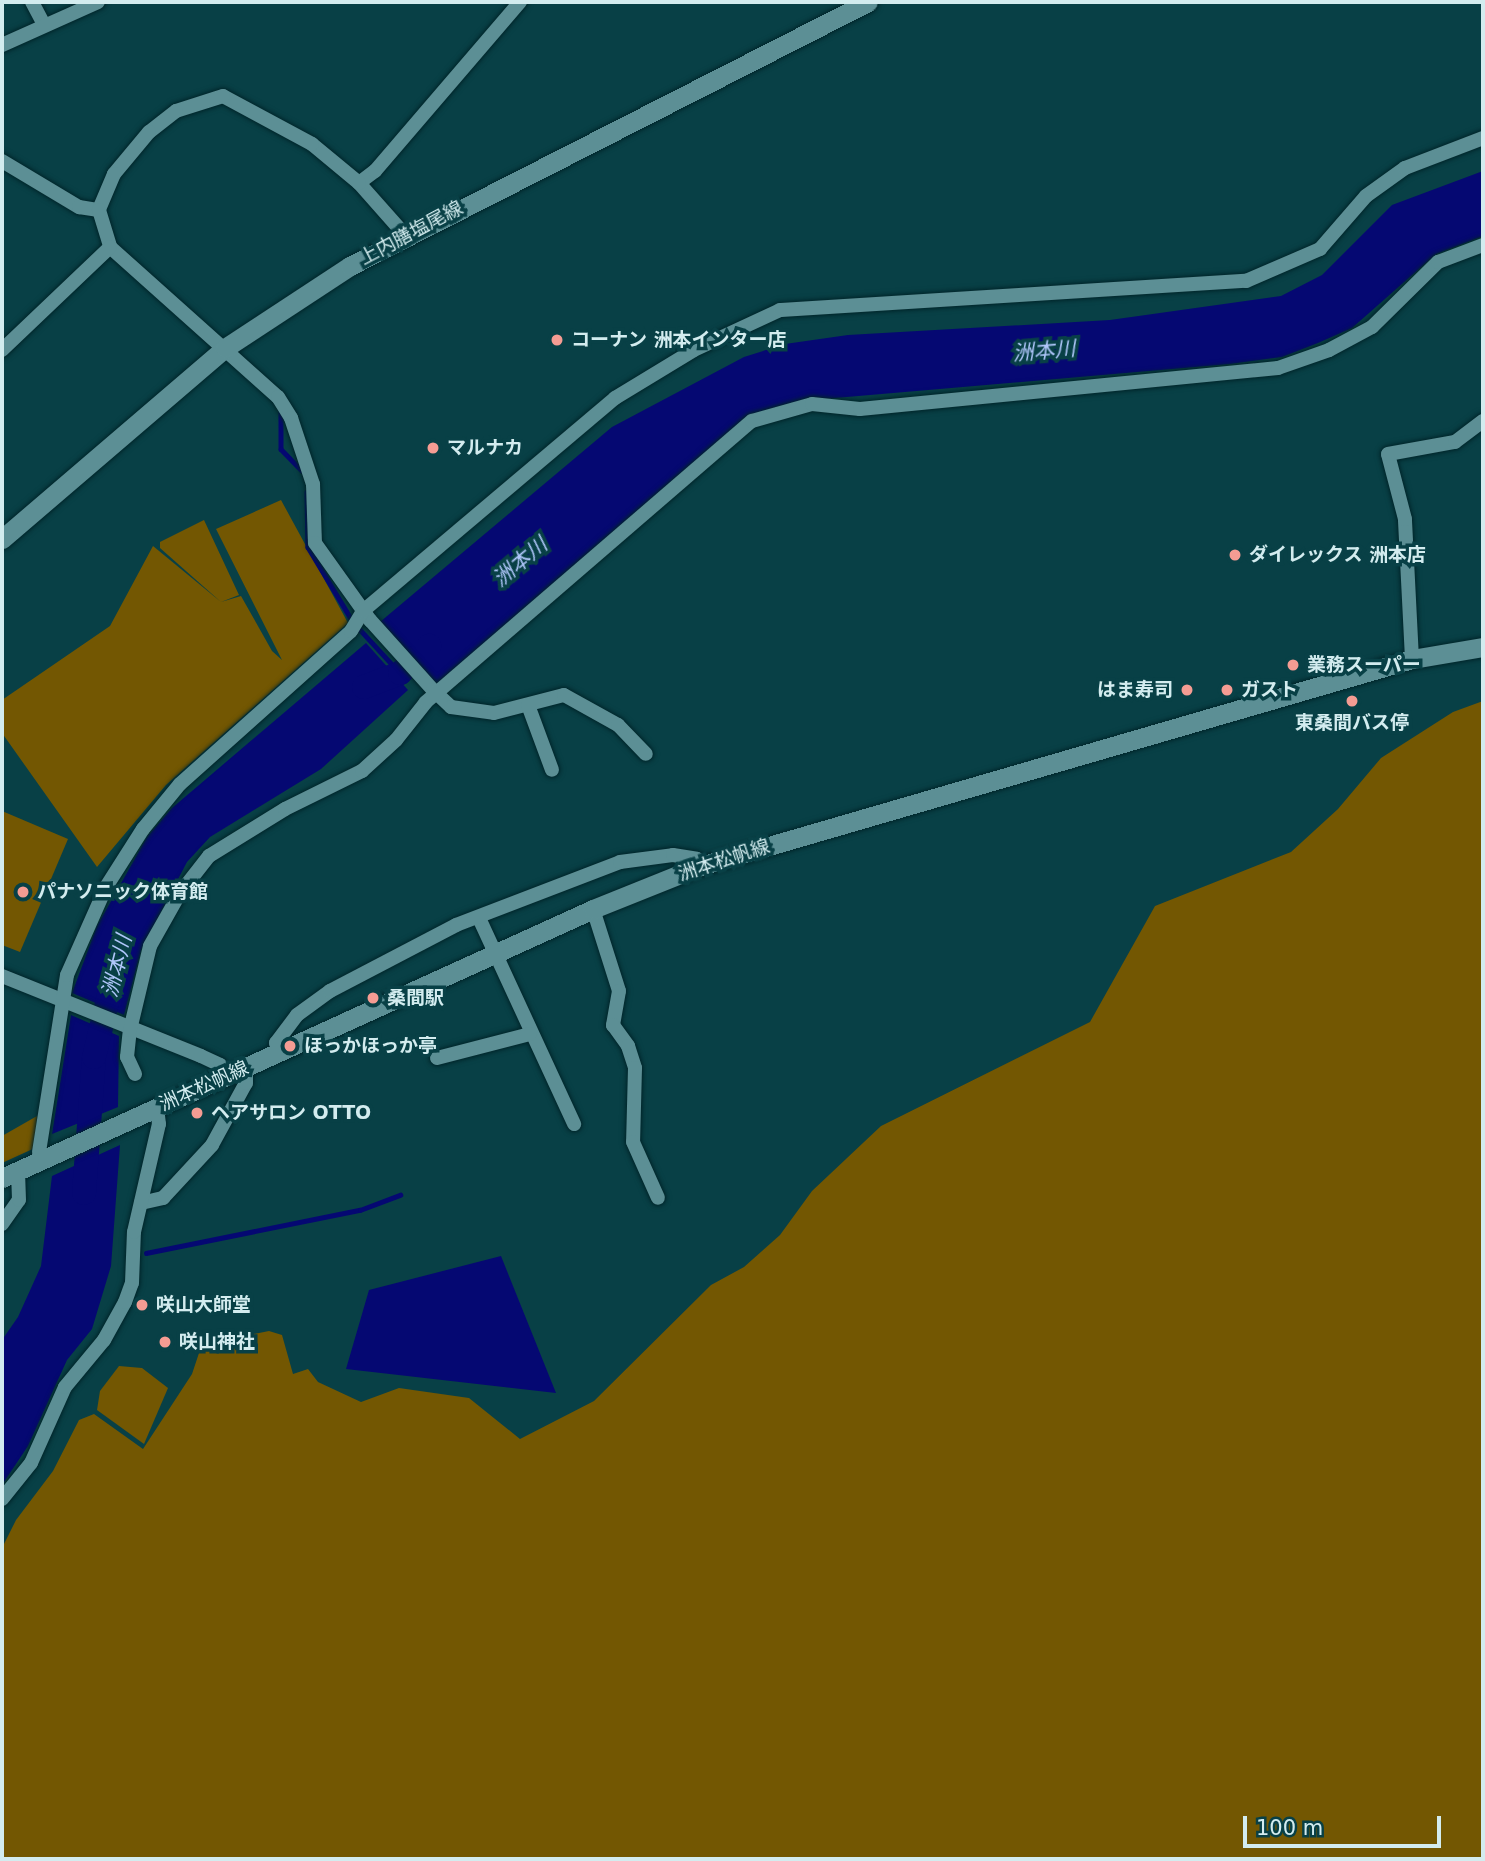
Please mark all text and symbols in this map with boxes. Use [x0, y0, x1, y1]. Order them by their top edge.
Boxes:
street label: 上内膳塩尾線 [355, 196, 467, 270]
place label: コーナン 洲本インター店 [571, 329, 787, 351]
marker: コーナン 洲本インター店 [549, 332, 565, 348]
water label: 洲本川 [1012, 336, 1076, 366]
place label: マルナカ [447, 437, 523, 459]
marker: マルナカ [425, 440, 441, 456]
water label: 洲本川 [488, 532, 552, 592]
place label: ダイレックス 洲本店 [1249, 544, 1427, 566]
marker: ダイレックス 洲本店 [1227, 547, 1243, 563]
place label: 業務スーパー [1307, 654, 1421, 676]
marker: 業務スーパー [1285, 657, 1301, 673]
place label: はま寿司 [1097, 679, 1173, 701]
place label: ガスト [1241, 679, 1298, 701]
marker: はま寿司 [1179, 682, 1195, 698]
marker: ガスト [1219, 682, 1235, 698]
marker: 東桑間バス停 [1344, 693, 1360, 709]
place label: 東桑間バス停 [1295, 712, 1409, 734]
street label: 洲本松帆線 [675, 834, 773, 886]
place label: パナソニック体育館 [37, 881, 208, 903]
marker: パナソニック体育館 [15, 884, 31, 900]
water label: 洲本川 [97, 932, 137, 1000]
place label: 桑間駅 [387, 987, 444, 1009]
marker: 桑間駅 [365, 990, 381, 1006]
place label: ほっかほっか亭 [304, 1035, 437, 1057]
marker: ほっかほっか亭 [282, 1038, 298, 1054]
street label: 洲本松帆線 [156, 1056, 252, 1116]
place label: ヘアサロン OTTO [211, 1102, 371, 1124]
marker: ヘアサロン OTTO [189, 1105, 205, 1121]
place label: 咲山大師堂 [156, 1294, 251, 1316]
marker: 咲山大師堂 [134, 1297, 150, 1313]
place label: 咲山神社 [179, 1331, 255, 1353]
marker: 咲山神社 [157, 1334, 173, 1350]
scale bar [1247, 1801, 1445, 1845]
text: 100 m [1256, 1816, 1323, 1840]

